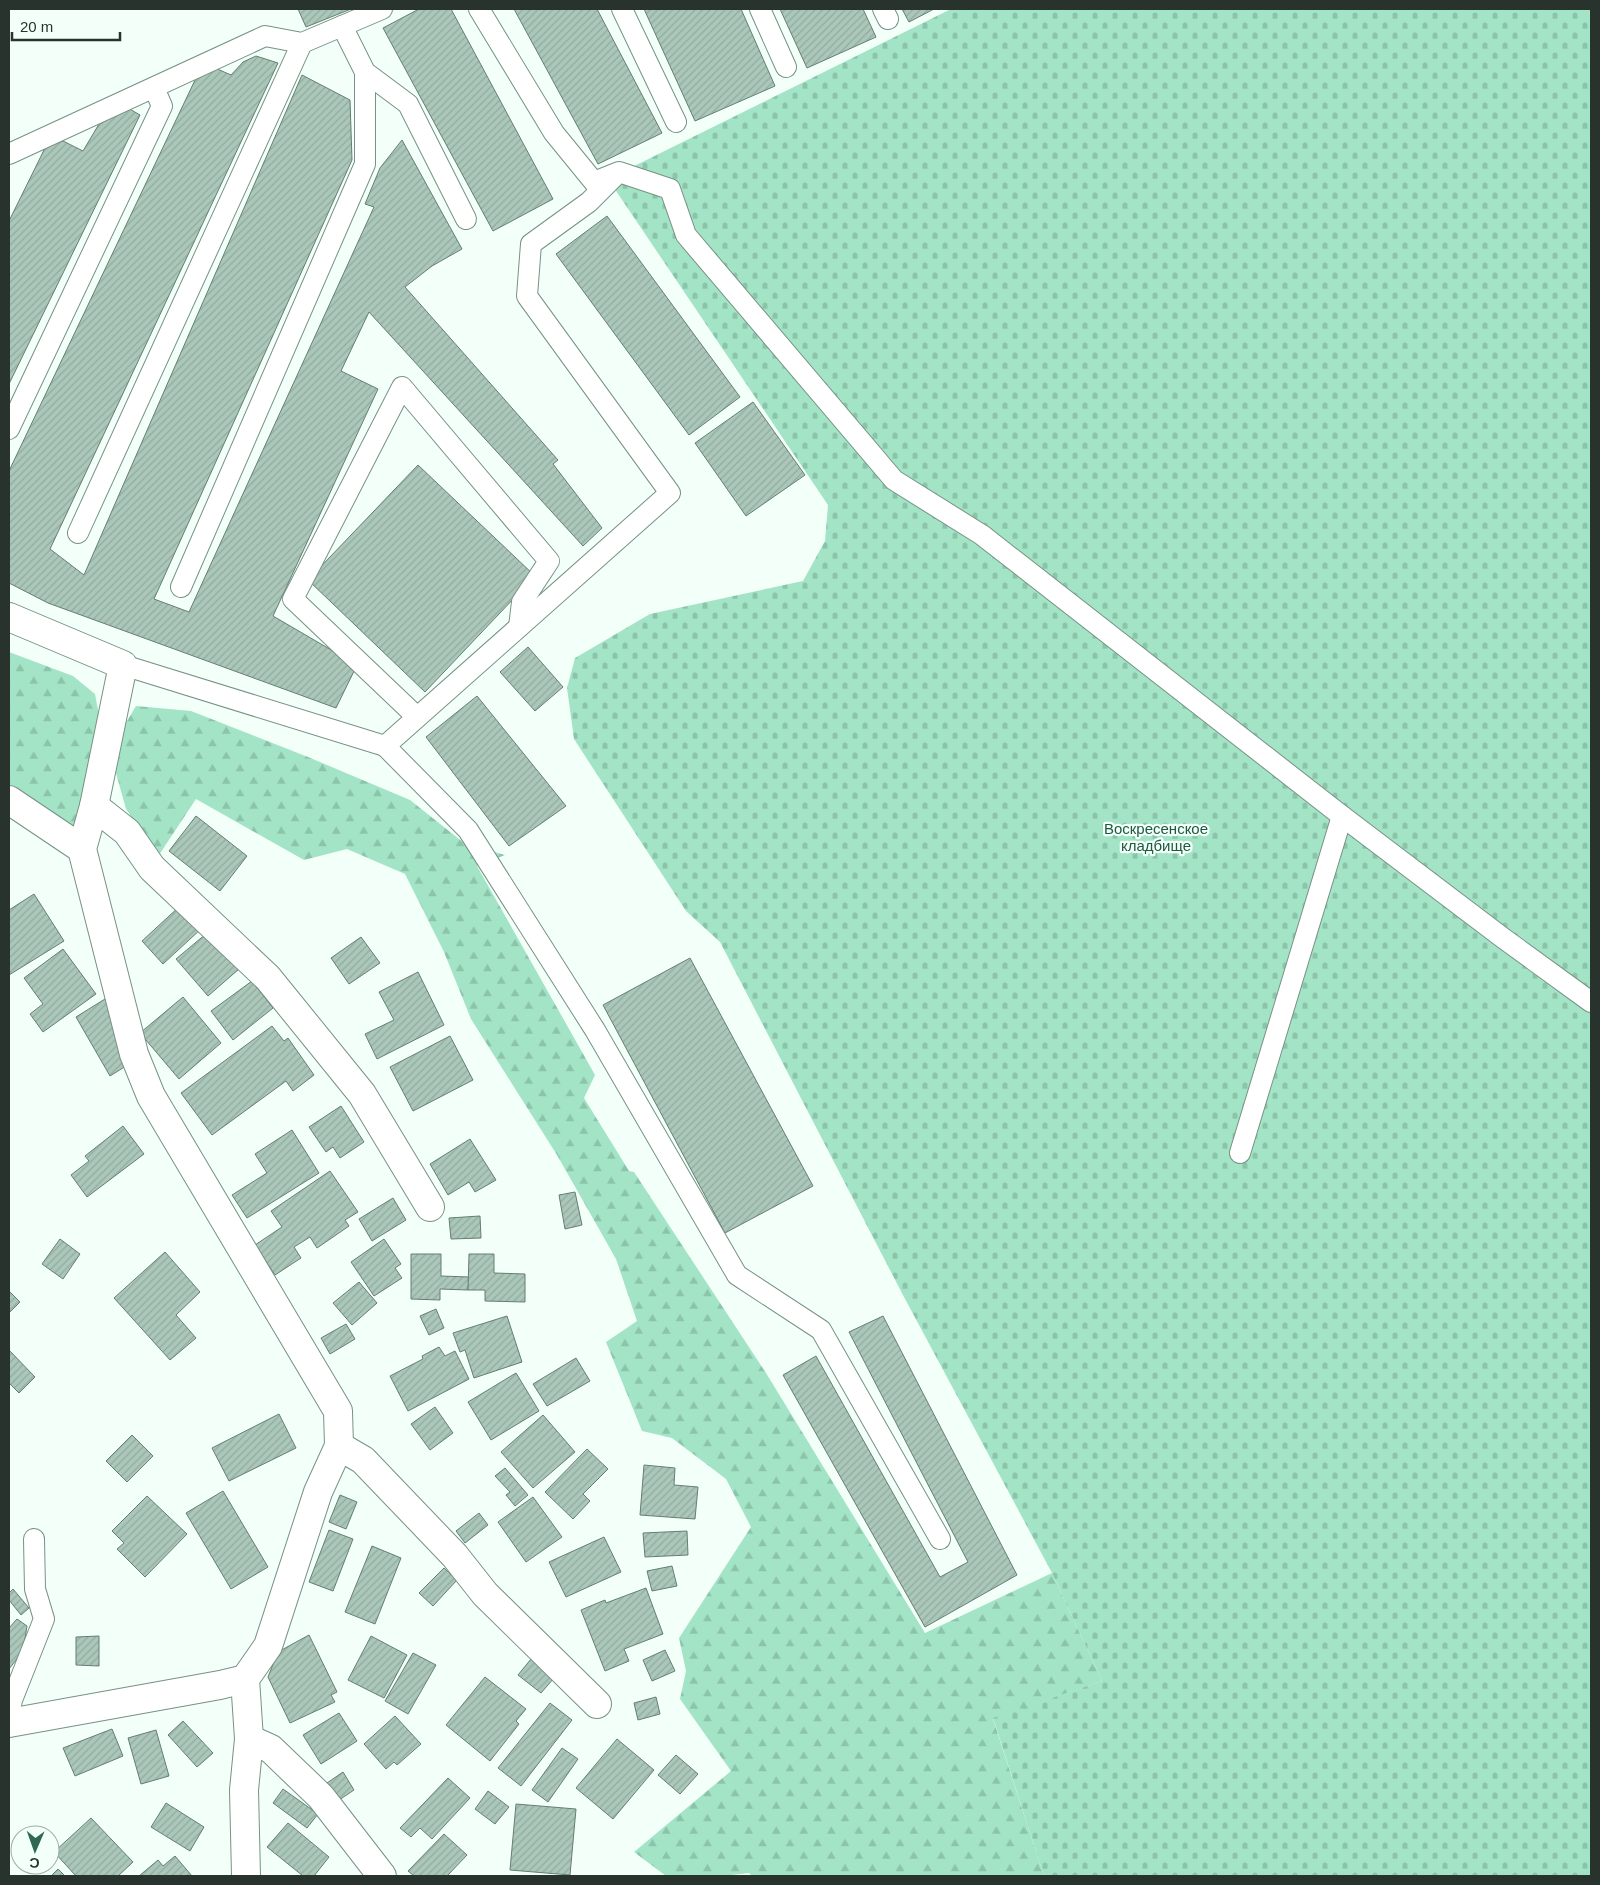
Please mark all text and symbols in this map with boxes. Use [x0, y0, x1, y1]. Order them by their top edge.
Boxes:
scale bar [12, 10, 120, 42]
text: 20 m [20, 18, 53, 35]
park label: Воскресенское кладбище [1104, 820, 1208, 854]
north arrow [10, 1825, 60, 1875]
text: С [29, 1855, 40, 1871]

